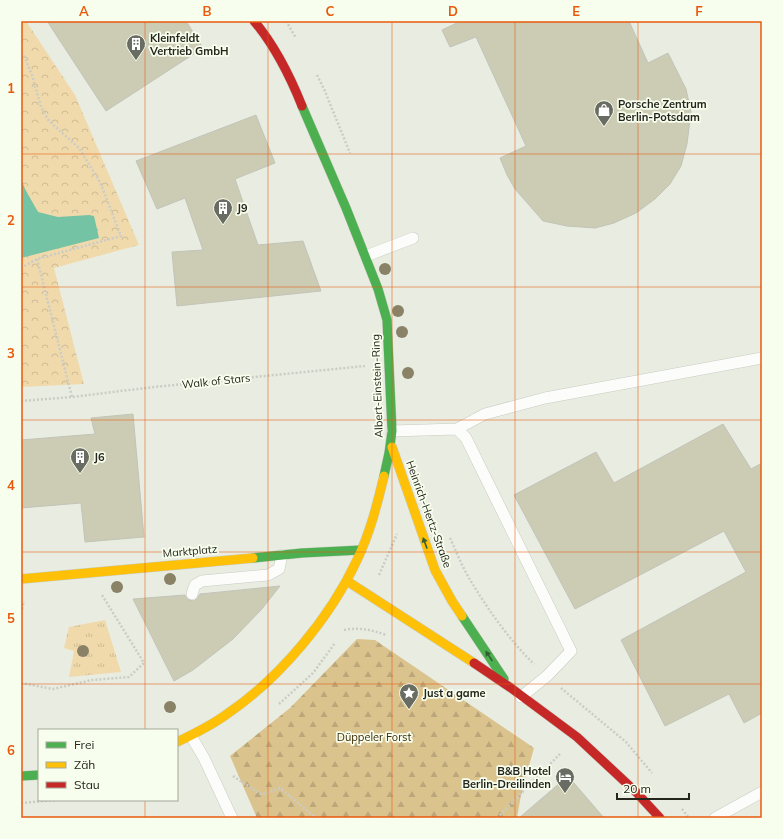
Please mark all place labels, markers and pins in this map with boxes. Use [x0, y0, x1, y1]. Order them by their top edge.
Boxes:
place label: Kleinfeldt Vertrieb GmbH [149, 31, 229, 58]
building icon: Kleinfeldt Vertrieb GmbH [125, 33, 147, 61]
place label: Porsche Zentrum Berlin-Potsdam [618, 97, 707, 124]
shop icon: Porsche Zentrum Berlin-Potsdam [593, 99, 615, 127]
building icon: J9 [212, 197, 234, 225]
place label: J9 [237, 201, 248, 215]
building icon: J6 [69, 446, 91, 474]
place label: J6 [94, 450, 105, 464]
place icon: Just a game [398, 682, 420, 710]
place label: Just a game [423, 686, 486, 700]
place label: B&B Hotel Berlin-Dreilinden [462, 764, 551, 791]
hotel icon: B&B Hotel Berlin-Dreilinden [554, 766, 576, 794]

